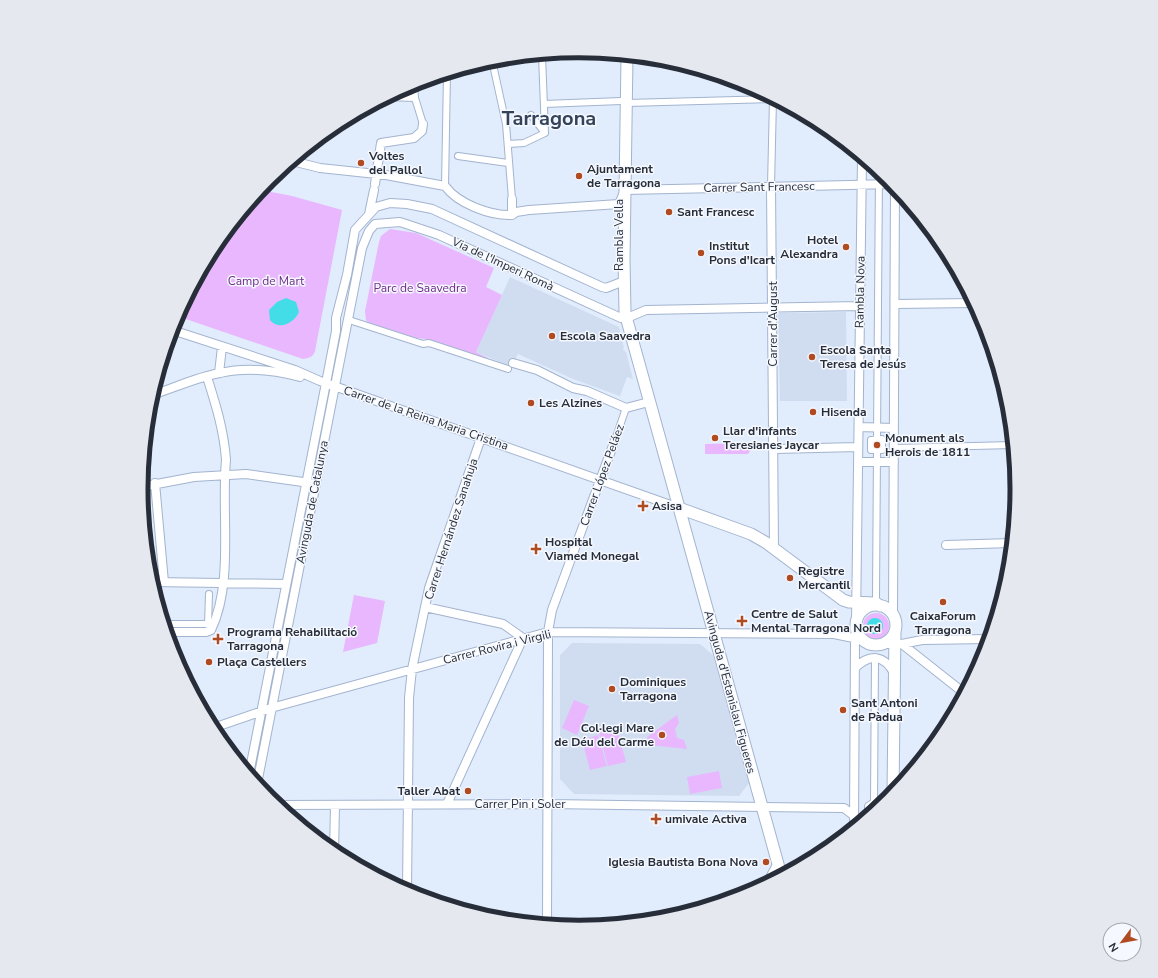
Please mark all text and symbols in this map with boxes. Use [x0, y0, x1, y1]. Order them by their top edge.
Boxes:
district label: Tarragona [502, 105, 596, 132]
place label: Voltes del Pallol [368, 148, 422, 178]
marker: Voltes del Pallol [356, 158, 366, 168]
place label: Ajuntament de Tarragona [587, 161, 661, 191]
marker: Ajuntament de Tarragona [574, 171, 584, 181]
street label: Carrer Sant Francesc [703, 178, 815, 196]
street label: Rambla Vella [611, 199, 627, 271]
place label: Sant Francesc [677, 204, 755, 220]
marker: Sant Francesc [664, 207, 674, 217]
place label: Hotel Alexandra [780, 232, 838, 262]
street label: Via de l'Imperi Romà [448, 233, 557, 295]
place label: Institut Pons d'Icart [709, 238, 775, 268]
marker: Hotel Alexandra [841, 242, 851, 252]
marker: Institut Pons d'Icart [696, 248, 706, 258]
street label: Rambla Nova [851, 256, 869, 328]
park label: Camp de Mart [228, 273, 305, 289]
park label: Parc de Saavedra [373, 280, 467, 296]
street label: Carrer d'August [765, 281, 781, 367]
place label: Escola Saavedra [560, 328, 651, 344]
marker: Escola Saavedra [547, 331, 557, 341]
place label: Escola Santa Teresa de Jesús [820, 342, 906, 372]
marker: Escola Santa Teresa de Jesús [807, 352, 817, 362]
street label: Carrer de la Reina Maria Cristina [341, 382, 511, 454]
place label: Les Alzines [539, 395, 602, 411]
marker: Les Alzines [526, 398, 536, 408]
place label: Hisenda [821, 404, 866, 420]
marker: Hisenda [808, 407, 818, 417]
street label: Carrer López Peláez [576, 421, 628, 528]
place label: Llar d'infants Teresianes Jaycar [723, 423, 819, 453]
place label: Monument als Herois de 1811 [885, 430, 970, 460]
marker: Llar d'infants Teresianes Jaycar [710, 433, 720, 443]
street label: Avinguda de Catalunya [292, 439, 332, 565]
marker: Monument als Herois de 1811 [872, 440, 882, 450]
street label: Carrer Hernández Sanahuja [421, 456, 481, 602]
place label: Asisa [652, 498, 682, 514]
marker: Asisa [637, 500, 649, 512]
place label: Hospital Viamed Monegal [544, 534, 639, 564]
marker: Hospital Viamed Monegal [530, 543, 542, 555]
place label: Registre Mercantil [798, 563, 850, 593]
marker: Registre Mercantil [785, 573, 795, 583]
marker: CaixaForum Tarragona [938, 597, 948, 607]
place label: Centre de Salut Mental Tarragona Nord [751, 606, 881, 636]
place label: CaixaForum Tarragona [910, 608, 976, 638]
street label: Avinguda d'Estanislau Figueres [701, 609, 760, 776]
marker: Centre de Salut Mental Tarragona Nord [736, 615, 748, 627]
place label: Programa Rehabilitació Tarragona [227, 624, 357, 654]
street label: Carrer Rovira i Virgili [441, 626, 553, 668]
marker: Programa Rehabilitació Tarragona [212, 633, 224, 645]
place label: Plaça Castellers [217, 654, 307, 670]
marker: Plaça Castellers [204, 657, 214, 667]
place label: Dominiques Tarragona [620, 674, 686, 704]
marker: Dominiques Tarragona [607, 684, 617, 694]
place label: Sant Antoni de Pàdua [851, 695, 918, 725]
marker: Sant Antoni de Pàdua [838, 705, 848, 715]
place label: Col·legi Mare de Déu del Carme [554, 720, 654, 750]
marker: Col·legi Mare de Déu del Carme [657, 730, 667, 740]
place label: Taller Abat [398, 783, 460, 799]
marker: Taller Abat [463, 786, 473, 796]
street label: Carrer Pin i Soler [475, 796, 566, 812]
place label: umivale Activa [665, 811, 747, 827]
marker: umivale Activa [650, 813, 662, 825]
place label: Iglesia Bautista Bona Nova [608, 854, 758, 870]
marker: Iglesia Bautista Bona Nova [761, 857, 771, 867]
north arrow [1102, 922, 1142, 962]
text: N [1105, 940, 1122, 955]

